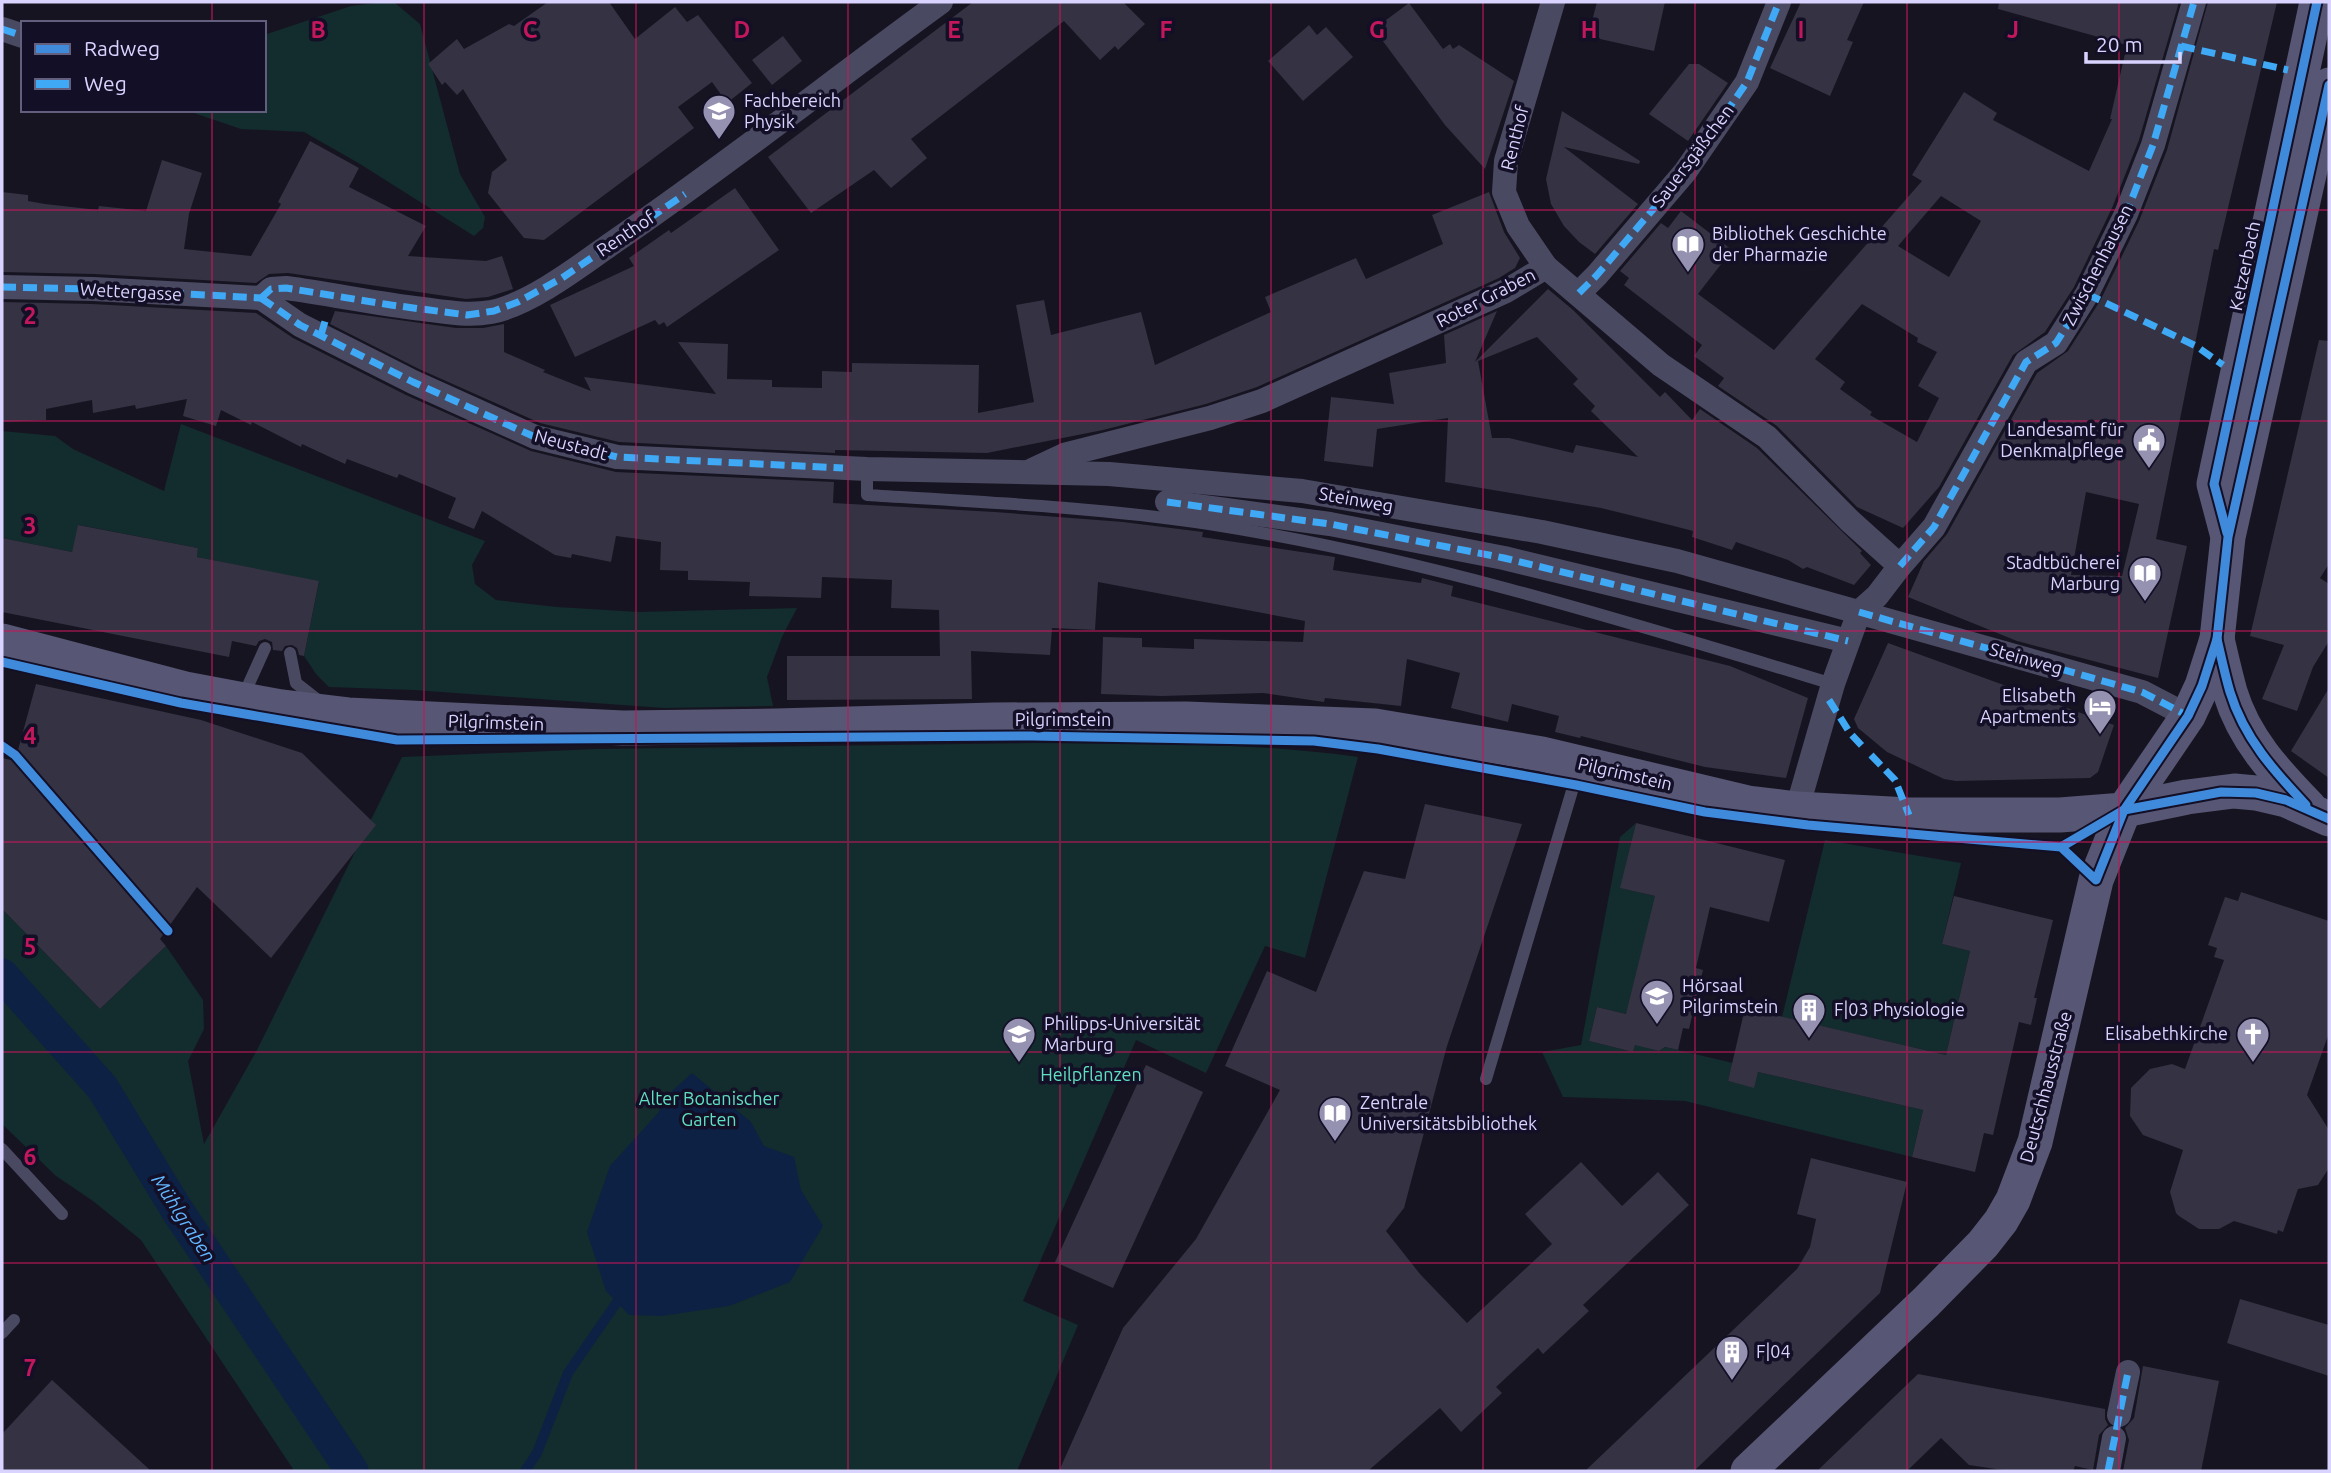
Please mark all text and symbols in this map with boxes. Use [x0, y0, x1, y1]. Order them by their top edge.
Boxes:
text: B [310, 17, 326, 42]
text: C [523, 17, 538, 42]
text: D [734, 17, 750, 42]
text: E [947, 17, 961, 42]
text: F [1160, 17, 1173, 42]
text: G [1369, 17, 1385, 42]
text: H [1581, 17, 1597, 42]
text: I [1798, 17, 1804, 42]
text: J [2007, 17, 2019, 42]
legend [21, 21, 266, 112]
scale bar [2086, 21, 2180, 65]
text: 20 m [2096, 32, 2143, 56]
text: Radweg [84, 36, 160, 60]
text: Weg [84, 71, 127, 95]
place label: Fachbereich Physik [744, 90, 841, 131]
school or university icon: Fachbereich Physik [700, 92, 738, 141]
street label: Sauersgäßchen [1647, 100, 1737, 210]
street label: Renthof [1496, 103, 1532, 172]
street label: Zwischenhausen [2058, 201, 2136, 328]
street label: Renthof [592, 206, 659, 260]
street label: Ketzerbach [2225, 219, 2263, 312]
place label: Bibliothek Geschichte der Pharmazie [1712, 223, 1887, 264]
library icon: Bibliothek Geschichte der Pharmazie [1669, 225, 1707, 274]
street label: Roter Graben [1433, 264, 1538, 331]
street label: Wettergasse [79, 278, 183, 304]
text: 2 [24, 303, 36, 328]
place label: Landesamt für Denkmalpflege [2000, 419, 2124, 460]
public building icon: Landesamt für Denkmalpflege [2130, 421, 2168, 470]
street label: Neustadt [533, 425, 610, 463]
street label: Steinweg [1317, 483, 1395, 515]
text: 3 [24, 513, 36, 538]
place label: Stadtbücherei Marburg [2006, 552, 2120, 593]
library icon: Stadtbücherei Marburg [2126, 554, 2164, 603]
street label: Steinweg [1987, 638, 2065, 678]
place label: Elisabeth Apartments [1980, 685, 2076, 726]
hotel icon: Elisabeth Apartments [2081, 687, 2119, 736]
street label: Pilgrimstein [1015, 709, 1111, 729]
street label: Pilgrimstein [448, 710, 545, 734]
text: 4 [24, 723, 37, 748]
street label: Pilgrimstein [1576, 752, 1674, 794]
text: 5 [24, 934, 36, 959]
place label: Hörsaal Pilgrimstein [1682, 975, 1778, 1016]
school or university icon: Hörsaal Pilgrimstein [1638, 977, 1676, 1026]
building icon: F|03 Physiologie [1790, 991, 1828, 1040]
place label: F|03 Physiologie [1834, 999, 1965, 1019]
street label: Deutschhausstraße [2015, 1009, 2075, 1165]
place label: Philipps-Universität Marburg [1044, 1013, 1201, 1054]
school or university icon: Philipps-Universität Marburg [1000, 1015, 1038, 1064]
church icon: Elisabethkirche [2234, 1015, 2272, 1064]
place label: Elisabethkirche [2105, 1023, 2228, 1043]
park label: Heilpflanzen [1040, 1064, 1142, 1084]
park label: Alter Botanischer Garten [639, 1088, 779, 1129]
place label: Zentrale Universitätsbibliothek [1360, 1092, 1537, 1133]
library icon: Zentrale Universitätsbibliothek [1316, 1094, 1354, 1143]
text: 6 [24, 1144, 37, 1169]
water label: Mühlgraben [147, 1170, 221, 1266]
building icon: F|04 [1713, 1333, 1751, 1382]
place label: F|04 [1756, 1341, 1791, 1361]
text: 7 [24, 1355, 36, 1380]

